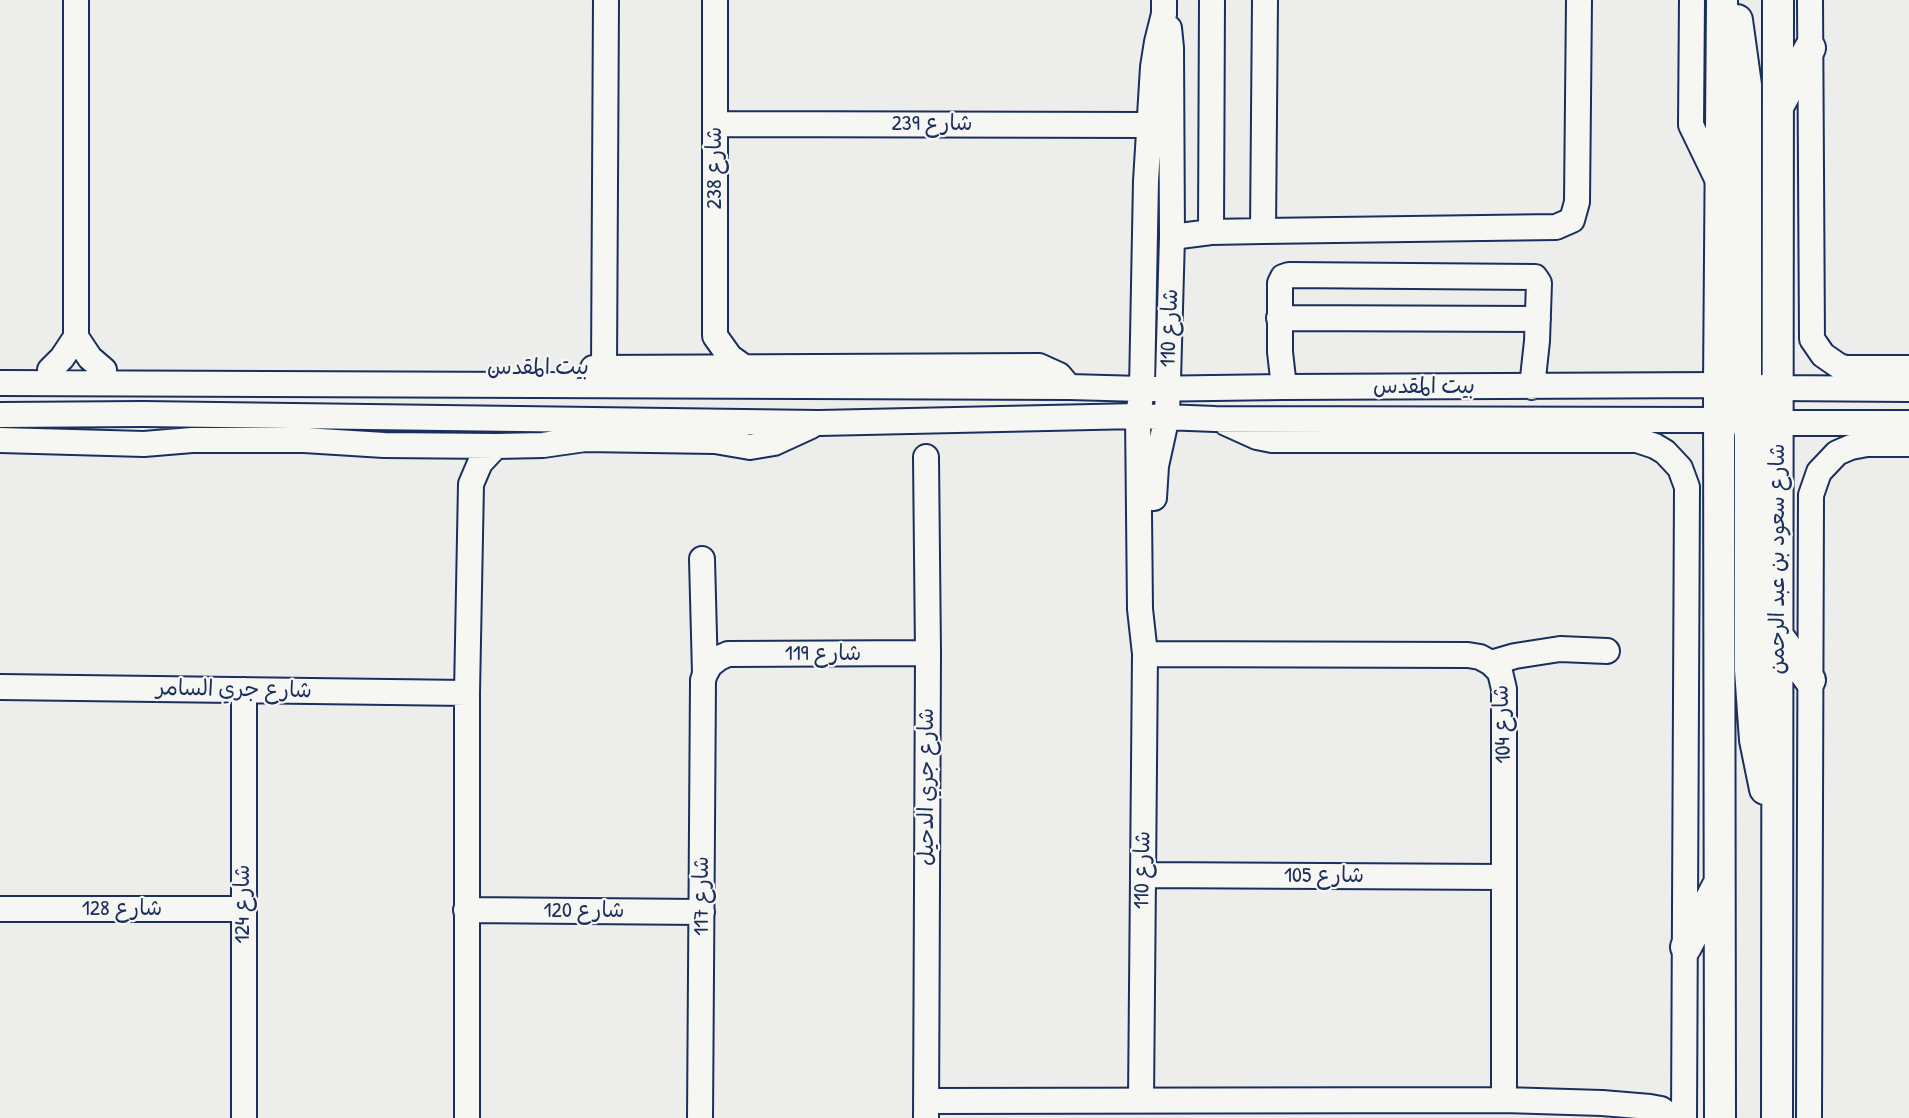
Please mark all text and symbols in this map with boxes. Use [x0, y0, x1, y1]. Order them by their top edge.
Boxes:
street label: شارع 239 [892, 111, 972, 137]
street label: شارع 238 [702, 127, 728, 209]
street label: شارع 110 [1155, 288, 1185, 368]
street label: بيت المقدس [487, 355, 589, 381]
street label: بيت المقدس [1373, 374, 1475, 400]
street label: شارع سعود بن عبد الرحمن [1765, 443, 1791, 675]
street label: شارع 119 [785, 641, 861, 667]
street label: شارع جري السامر [156, 675, 312, 705]
street label: شارع 104 [1488, 684, 1518, 764]
street label: شارع جري الدحيل [914, 708, 940, 866]
street label: شارع 110 [1129, 831, 1157, 909]
street label: شارع 117 [689, 856, 715, 936]
street label: شارع 105 [1284, 863, 1364, 889]
street label: شارع 124 [230, 864, 256, 944]
street label: شارع 128 [82, 896, 162, 922]
street label: شارع 120 [544, 898, 624, 924]

